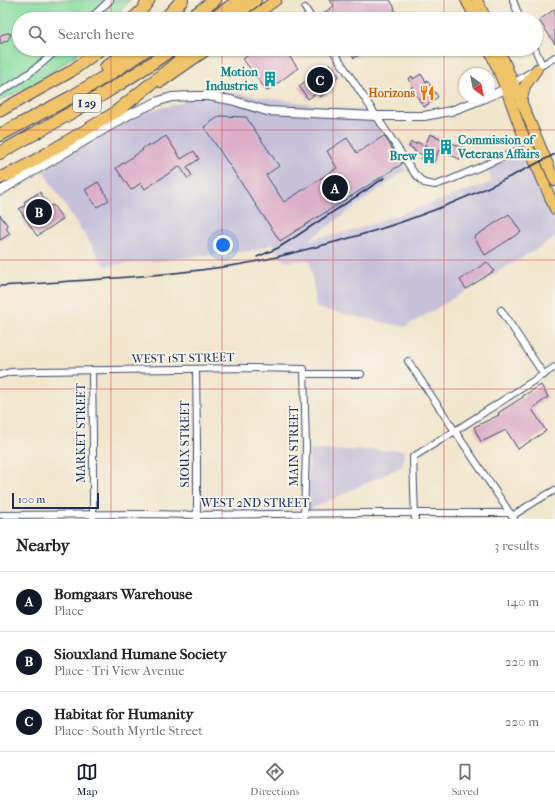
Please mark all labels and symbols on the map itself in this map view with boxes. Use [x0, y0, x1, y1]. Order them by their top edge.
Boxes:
place label: Motion Industries [205, 65, 259, 93]
pin: C [307, 65, 333, 95]
north arrow [459, 68, 495, 104]
building icon: Motion Industries [261, 70, 279, 88]
restaurant icon: Horizons [418, 84, 436, 102]
place label: Horizons [368, 86, 416, 100]
road number: I 29 [73, 94, 101, 112]
place label: Commission of Veterans Affairs [457, 133, 540, 161]
building icon: Commission of Veterans Affairs [437, 138, 455, 156]
building icon: Brew [420, 147, 438, 165]
place label: Brew [389, 149, 418, 163]
pin: A [322, 173, 348, 203]
pin: B [26, 197, 52, 227]
your location [213, 235, 233, 255]
street label: WEST 1ST STREET [130, 350, 235, 366]
street label: MARKET STREET [74, 382, 88, 483]
street label: SIOUX STREET [178, 400, 192, 488]
street label: MAIN STREET [287, 405, 301, 486]
scale bar [12, 491, 99, 510]
street label: WEST 2ND STREET [200, 496, 310, 510]

